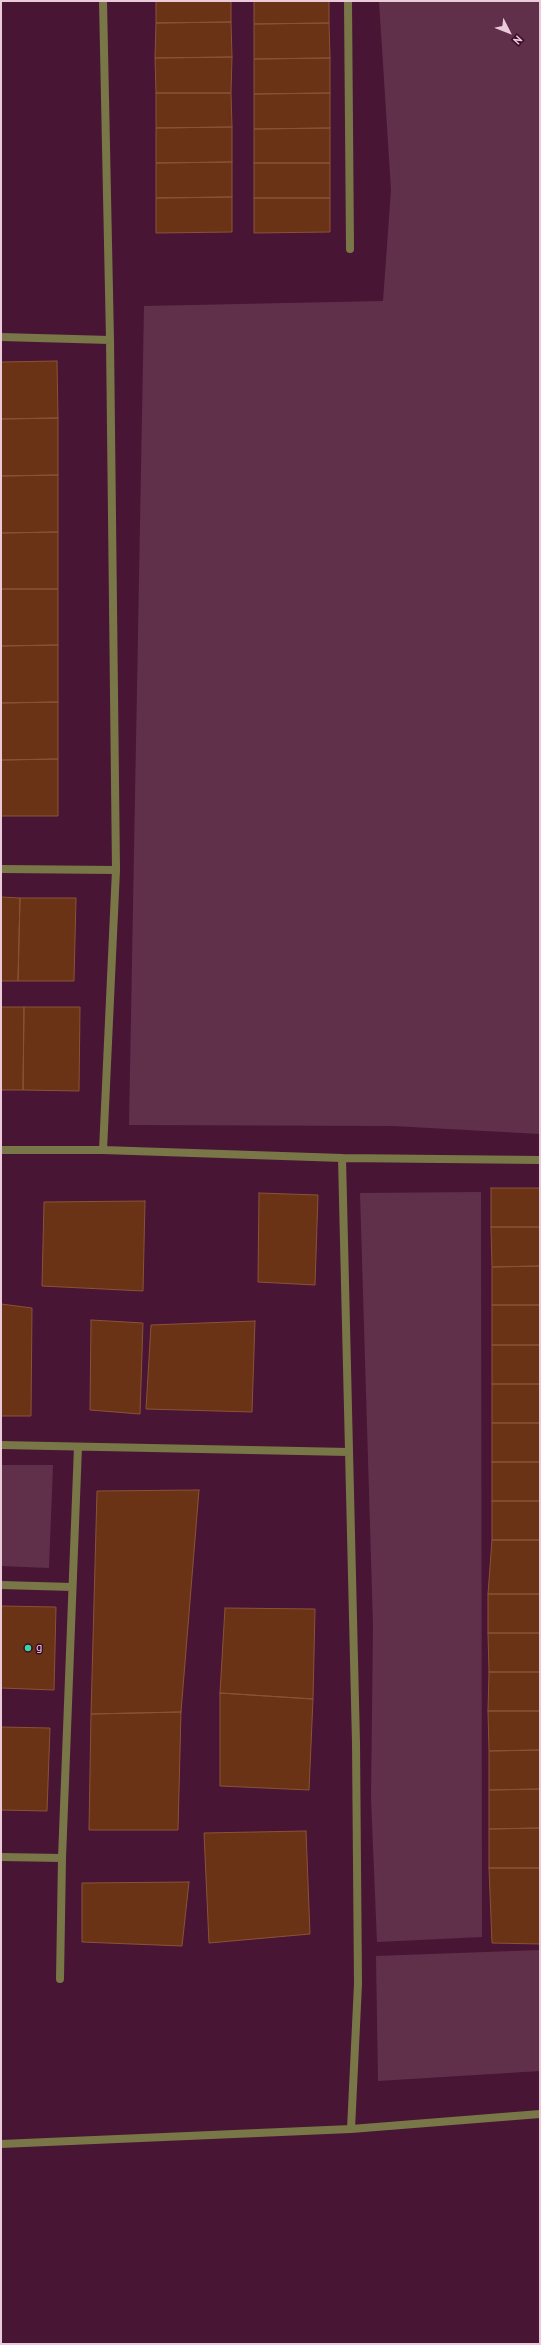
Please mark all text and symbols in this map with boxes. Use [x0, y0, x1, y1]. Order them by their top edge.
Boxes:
north arrow [489, 12, 529, 52]
text: N [510, 33, 526, 47]
place label: g [36, 1641, 42, 1655]
marker: g [23, 1643, 33, 1653]

